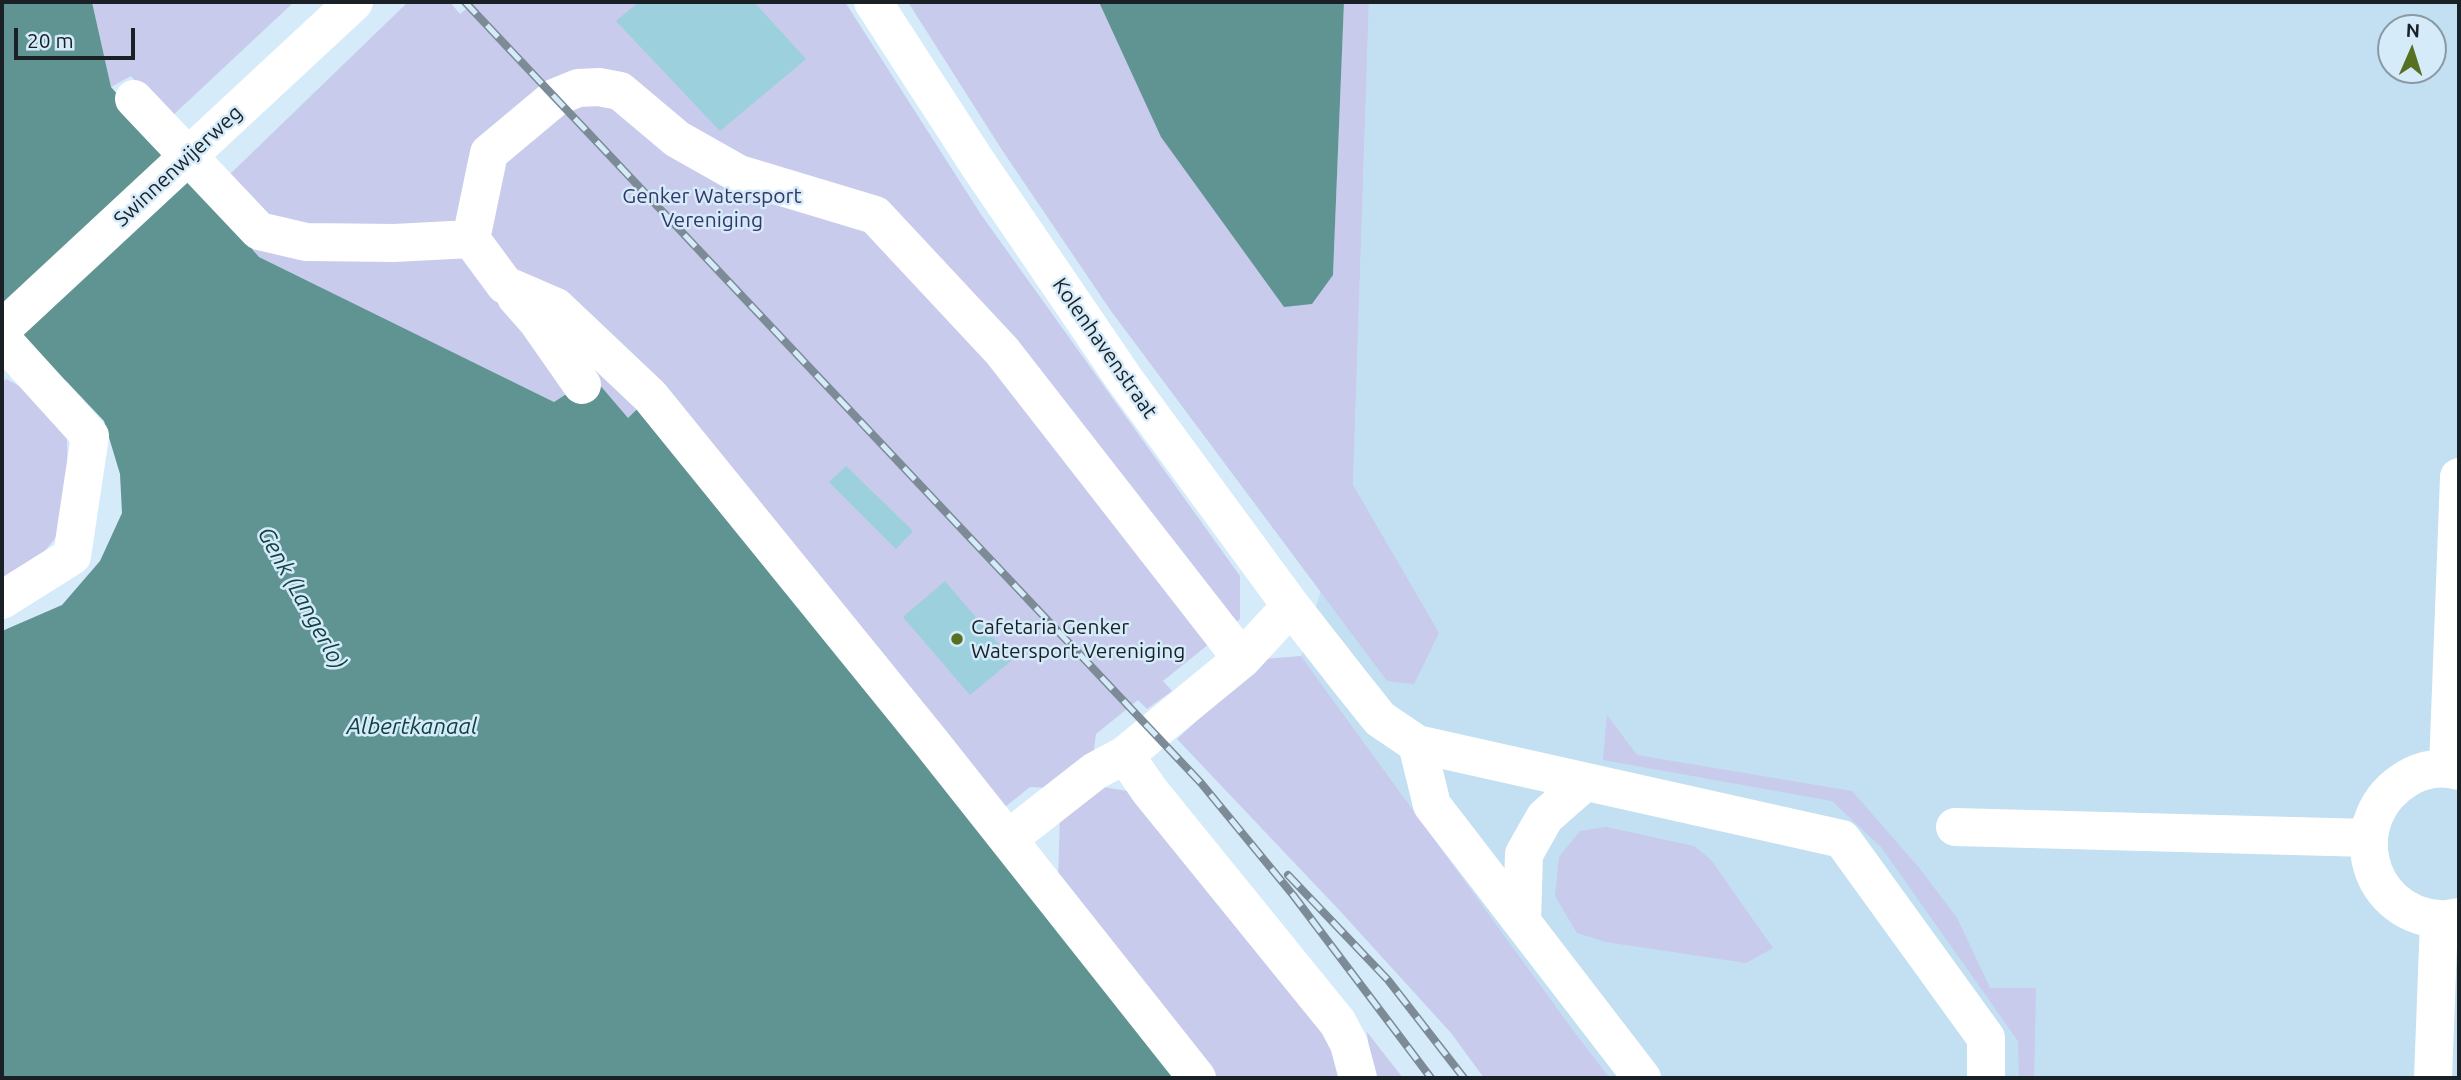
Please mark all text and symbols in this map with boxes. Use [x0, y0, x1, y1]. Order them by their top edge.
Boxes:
scale bar [18, 14, 138, 58]
north arrow [2377, 14, 2447, 84]
text: N [2405, 19, 2421, 41]
text: 20 m [27, 28, 74, 52]
street label: Swinnenwijerweg [109, 100, 247, 232]
park label: Genker Watersport Vereniging [622, 183, 802, 233]
street label: Kolenhavenstraat [1047, 273, 1163, 423]
water label: Genk (Langerlo) [252, 522, 352, 674]
place label: Cafetaria Genker Watersport Vereniging [971, 614, 1185, 664]
marker: Cafetaria Genker Watersport Vereniging [949, 631, 965, 647]
water label: Albertkanaal [347, 712, 477, 740]

